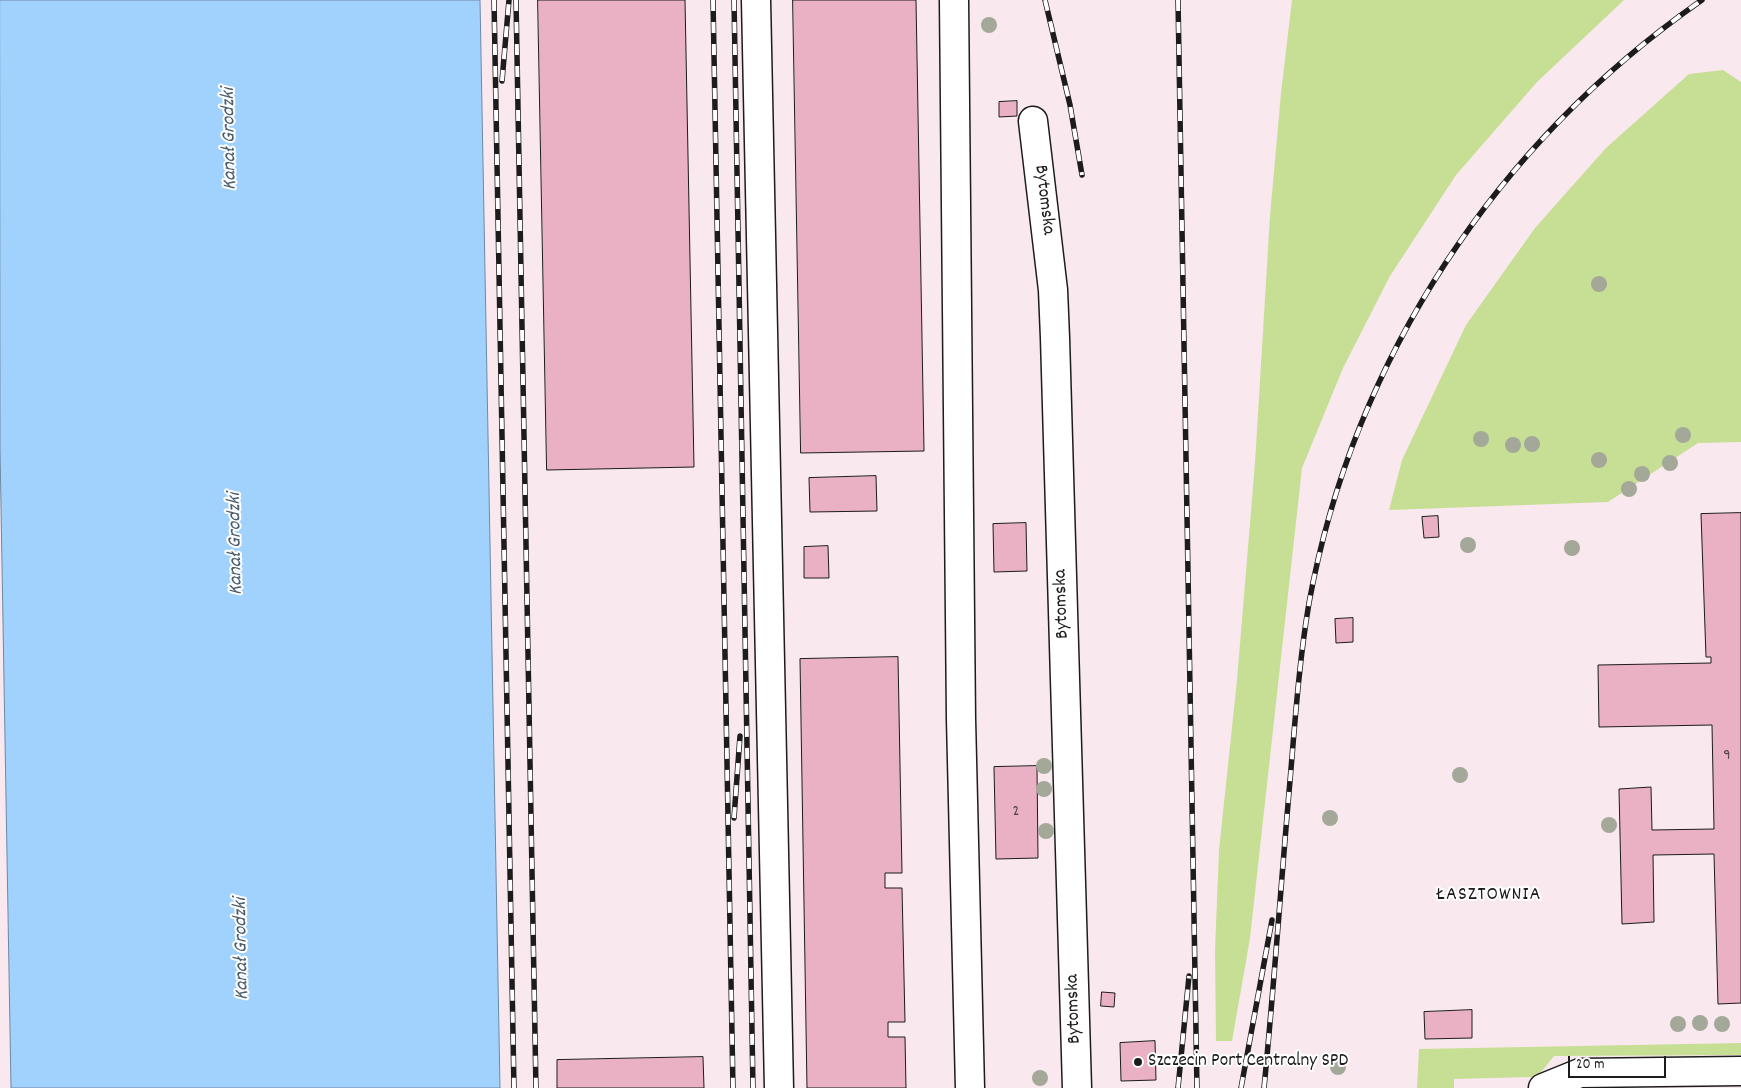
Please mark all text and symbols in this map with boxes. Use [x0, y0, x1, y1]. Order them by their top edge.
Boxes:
water label: Kanał Grodzki [218, 88, 244, 190]
street label: Bytomska [1027, 164, 1059, 236]
water label: Kanał Grodzki [224, 493, 250, 595]
street label: Bytomska [1050, 569, 1076, 639]
house number: 9 [1723, 747, 1731, 767]
house number: 2 [1013, 803, 1019, 823]
district label: ŁASZTOWNIA [1435, 884, 1543, 908]
water label: Kanał Grodzki [230, 898, 256, 1000]
street label: Bytomska [1062, 974, 1088, 1044]
scale bar [1571, 1046, 1668, 1078]
place label: Szczecin Port Centralny SPD [1148, 1051, 1348, 1073]
text: 20 m [1576, 1054, 1604, 1076]
marker: Szczecin Port Centralny SPD [1132, 1056, 1144, 1068]

